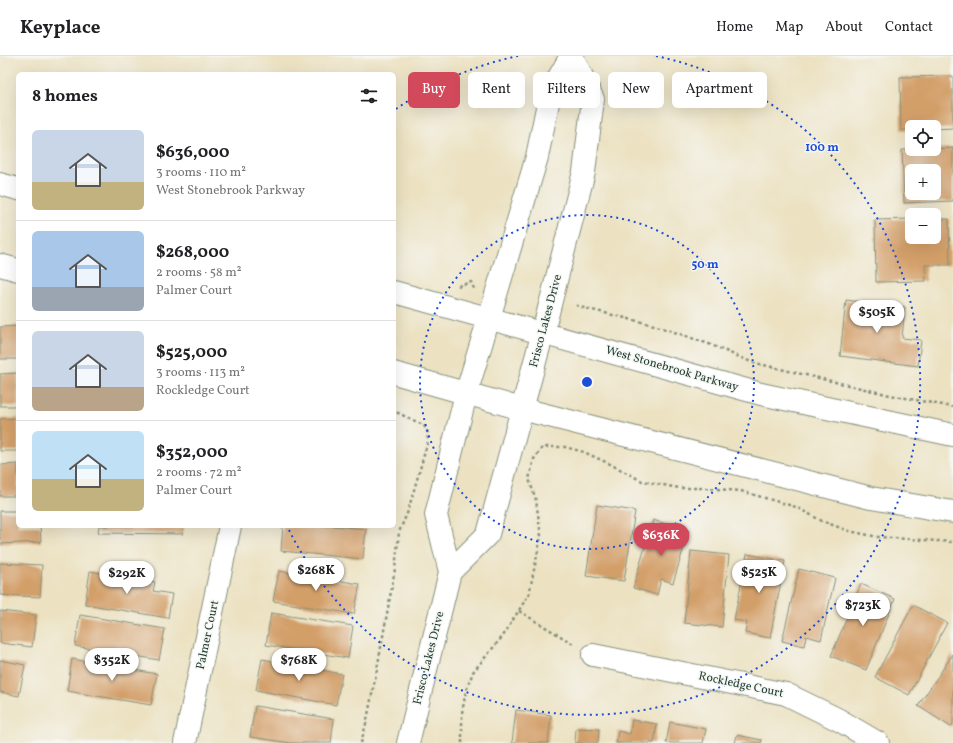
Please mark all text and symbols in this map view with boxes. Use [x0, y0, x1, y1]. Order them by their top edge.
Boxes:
text: Keyplace [20, 15, 101, 41]
text: Home [716, 18, 753, 37]
text: Map [775, 18, 803, 37]
text: About [825, 18, 863, 37]
text: Contact [885, 18, 933, 37]
chip: Buy [408, 72, 460, 108]
chip: Rent [468, 72, 525, 108]
chip: Filters [533, 72, 600, 108]
chip: New [608, 72, 664, 108]
chip: Apartment [672, 72, 767, 108]
text: 8 homes [32, 85, 98, 108]
icon: filters [358, 85, 380, 107]
map controls [905, 120, 941, 244]
button: locate [905, 120, 941, 156]
text: 100 m [805, 140, 839, 156]
text: $636,000 [156, 141, 229, 164]
icon: home [64, 146, 112, 194]
text: 3 rooms · 110 m² [156, 164, 246, 182]
button: + [905, 164, 941, 200]
text: West Stonebrook Parkway [156, 182, 305, 200]
button: − [905, 208, 941, 244]
text: $268,000 [156, 241, 229, 264]
icon: home [64, 247, 112, 295]
text: 50 m [691, 257, 719, 273]
text: 2 rooms · 58 m² [156, 264, 241, 282]
street label: Frisco Lakes Drive [526, 272, 566, 369]
text: Palmer Court [156, 282, 232, 300]
pin: $505K [849, 300, 905, 334]
text: $505K [859, 304, 896, 322]
text: $525,000 [156, 341, 227, 364]
street label: West Stonebrook Parkway [604, 342, 741, 396]
icon: home [64, 347, 112, 395]
text: 3 rooms · 113 m² [156, 364, 245, 382]
centre of rings [580, 375, 594, 389]
text: Rockledge Court [156, 382, 250, 400]
text: $352,000 [156, 441, 228, 464]
icon: home [64, 447, 112, 495]
text: 2 rooms · 72 m² [156, 464, 242, 482]
text: Palmer Court [156, 482, 232, 500]
pin: $636K [633, 523, 689, 557]
text: $636K [642, 527, 680, 545]
pin: $268K [288, 558, 344, 592]
pin: $525K [731, 560, 787, 594]
pin: $292K [99, 561, 155, 595]
text: $268K [297, 562, 335, 580]
text: $525K [741, 564, 777, 582]
text: $292K [108, 565, 146, 583]
pin: $723K [835, 593, 891, 627]
text: $723K [845, 597, 881, 615]
street label: Palmer Court [193, 599, 223, 671]
street label: Frisco Lakes Drive [410, 609, 448, 706]
pin: $352K [84, 648, 140, 682]
pin: $768K [271, 648, 327, 682]
text: $352K [94, 652, 130, 670]
text: $768K [281, 652, 317, 670]
street label: Rockledge Court [697, 668, 785, 702]

